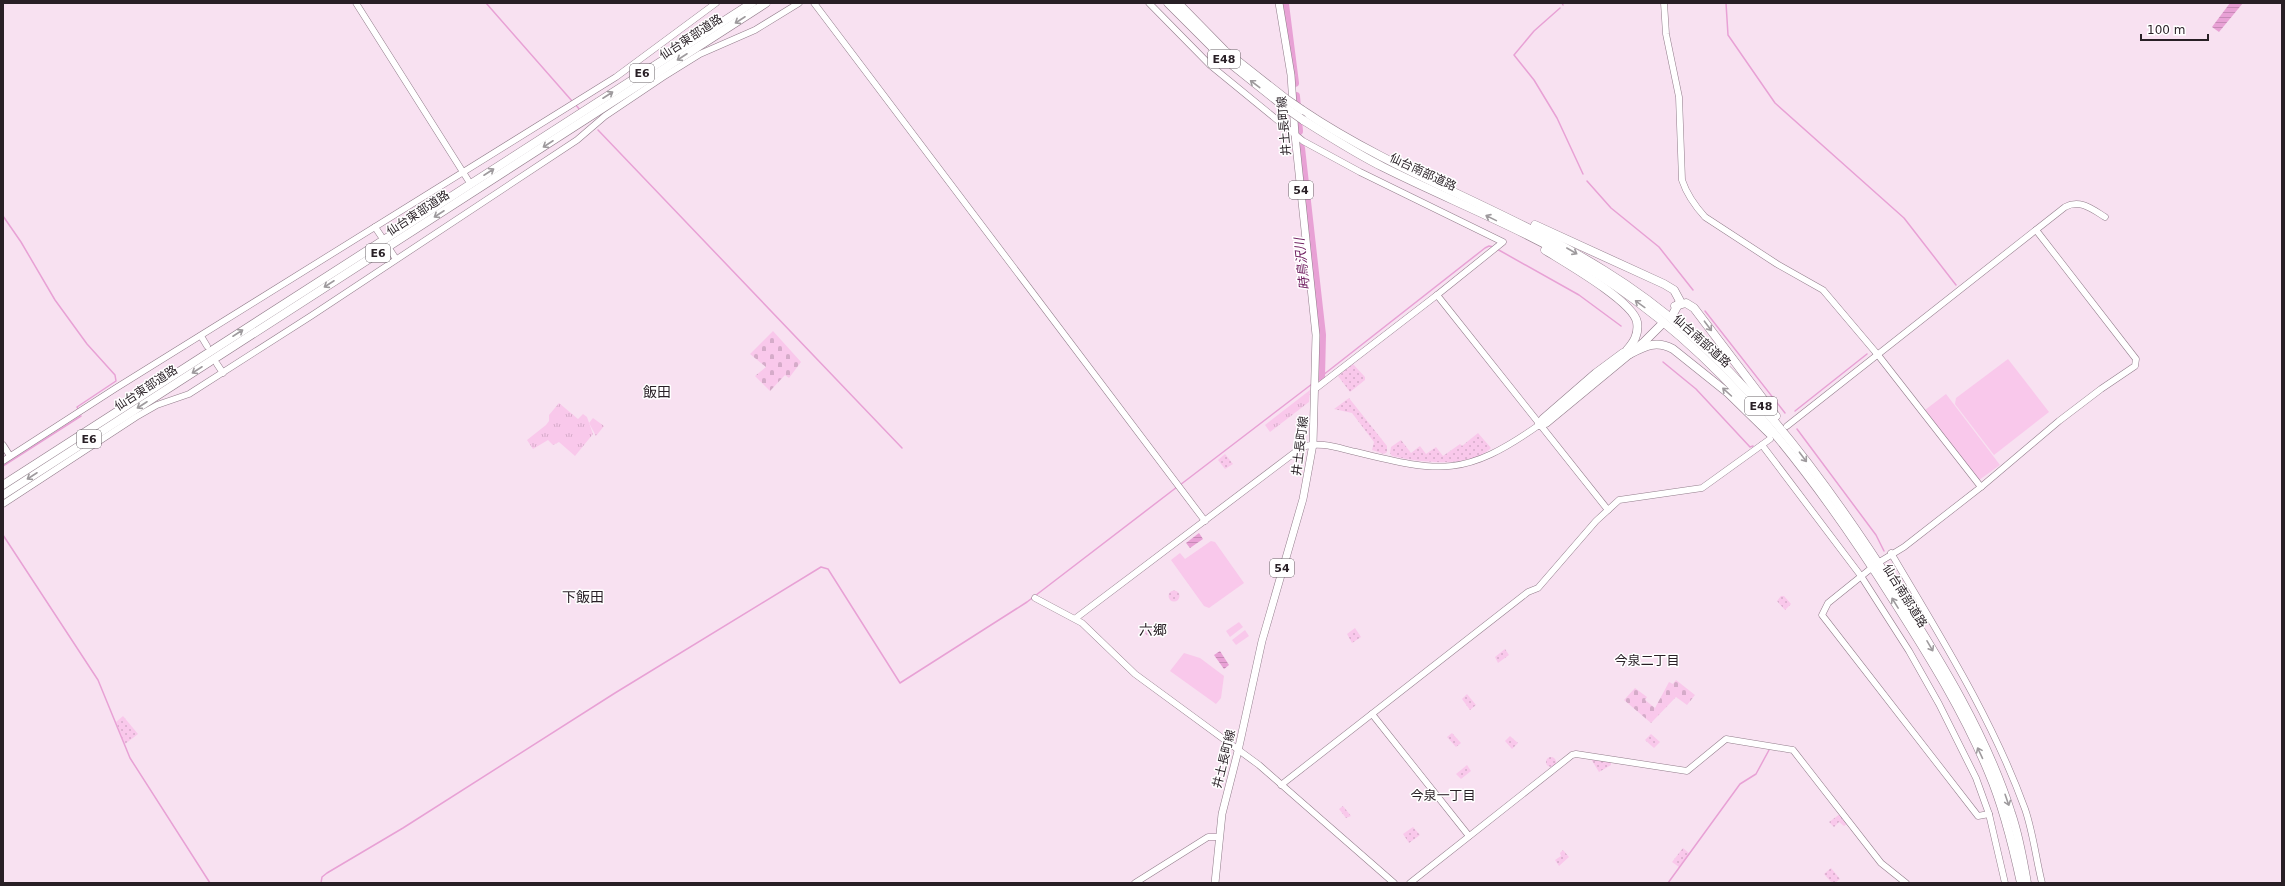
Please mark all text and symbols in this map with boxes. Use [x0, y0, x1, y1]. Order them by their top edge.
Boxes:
street label: 仙台東部道路 [657, 12, 725, 62]
one-way arrow [734, 16, 746, 24]
scale bar [2141, 16, 2208, 42]
text: 100 m [2147, 23, 2185, 37]
road number: E48 [1208, 50, 1240, 68]
one-way arrow [676, 53, 687, 62]
road number: E6 [630, 64, 654, 82]
one-way arrow [1249, 80, 1260, 89]
one-way arrow [603, 91, 614, 100]
street label: 井土長町線 [1274, 95, 1294, 157]
one-way arrow [542, 140, 554, 148]
street label: 仙台南部道路 [1387, 150, 1459, 194]
one-way arrow [483, 168, 494, 176]
road number: 54 [1289, 181, 1313, 199]
street label: 仙台東部道路 [384, 188, 452, 238]
one-way arrow [434, 210, 445, 218]
one-way arrow [1486, 214, 1498, 221]
water label: 時鳥沢川 [1292, 235, 1312, 291]
road number: E6 [366, 244, 390, 262]
one-way arrow [1566, 247, 1578, 255]
one-way arrow [323, 281, 335, 289]
one-way arrow [1634, 300, 1645, 308]
street label: 仙台南部道路 [1671, 312, 1733, 370]
one-way arrow [1704, 320, 1712, 331]
one-way arrow [233, 329, 244, 338]
street label: 仙台東部道路 [112, 363, 180, 413]
one-way arrow [191, 366, 202, 374]
district label: 飯田 [643, 384, 671, 400]
one-way arrow [1722, 388, 1732, 397]
road number: E48 [1745, 397, 1777, 415]
one-way arrow [137, 401, 148, 409]
street label: 井土長町線 [1289, 415, 1311, 477]
road number: E6 [77, 430, 101, 448]
one-way arrow [1799, 452, 1807, 463]
one-way arrow [27, 471, 38, 480]
road number: 54 [1270, 559, 1294, 577]
street label: 仙台南部道路 [1880, 562, 1930, 630]
district label: 下飯田 [562, 589, 604, 605]
one-way arrow [1891, 597, 1899, 609]
district label: 六郷 [1139, 622, 1167, 638]
one-way arrow [1926, 640, 1934, 652]
district label: 今泉二丁目 [1614, 653, 1680, 668]
street label: 井土長町線 [1210, 728, 1238, 790]
one-way arrow [1976, 747, 1983, 759]
district label: 今泉一丁目 [1410, 788, 1476, 803]
one-way arrow [2004, 793, 2011, 806]

